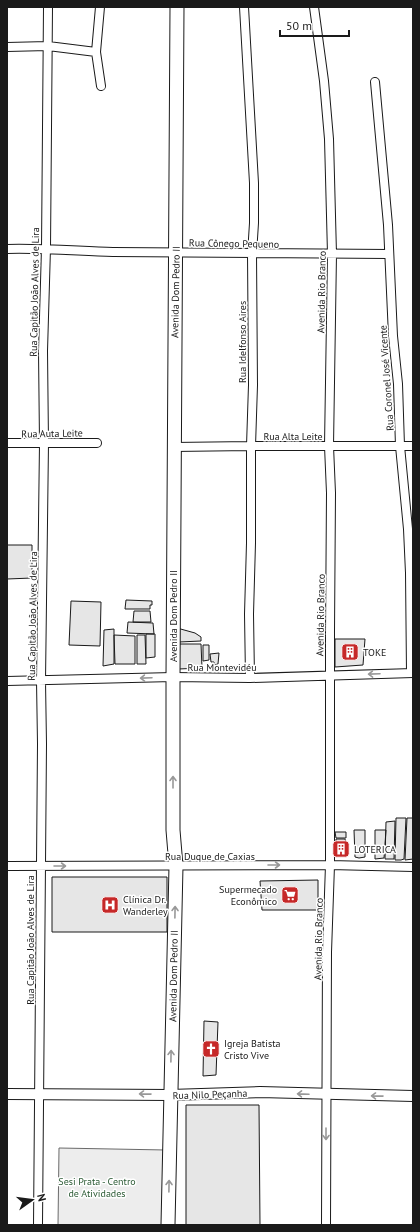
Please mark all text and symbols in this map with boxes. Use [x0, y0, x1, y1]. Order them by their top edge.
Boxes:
scale bar [280, 12, 349, 38]
text: 50 m [286, 18, 312, 33]
street label: Rua Capitão João Alves de Lira [27, 227, 42, 357]
street label: Rua Cônego Pequeno [189, 236, 279, 251]
street label: Avenida Dom Pedro II [168, 246, 183, 338]
street label: Avenida Rio Branco [314, 251, 329, 333]
street label: Rua Idelfonso Aires [236, 301, 249, 383]
street label: Rua Coronel José Vicente [376, 325, 397, 431]
street label: Rua Auta Leite [21, 426, 83, 441]
street label: Rua Alta Leite [263, 430, 323, 443]
street label: Rua Capitão João Alves de Lira [25, 551, 40, 681]
street label: Avenida Dom Pedro II [167, 570, 180, 662]
street label: Avenida Rio Branco [313, 574, 328, 656]
building icon: TOKE [340, 642, 360, 662]
place label: TOKE [363, 646, 386, 659]
street label: Rua Montevidéu [187, 661, 257, 674]
one-way arrow [368, 670, 381, 678]
one-way arrow [140, 674, 153, 682]
one-way arrow [169, 776, 177, 789]
building icon: LOTERICA [331, 839, 351, 859]
place label: LOTERICA [354, 843, 396, 856]
street label: Rua Duque de Caxias [165, 850, 255, 863]
one-way arrow [267, 861, 280, 869]
one-way arrow [53, 862, 66, 870]
street label: Rua Capitão João Alves de Lira [24, 875, 37, 1005]
place label: Supermecado Econômico [219, 883, 277, 908]
supermarket icon: Supermecado Econômico [280, 885, 300, 905]
place label: Clínica Dr. Wanderley [123, 893, 168, 918]
hospital icon: Clínica Dr. Wanderley [100, 895, 120, 915]
street label: Avenida Rio Branco [311, 898, 326, 980]
one-way arrow [171, 906, 178, 919]
street label: Avenida Dom Pedro II [166, 930, 181, 1022]
place label: Igreja Batista Cristo Vive [224, 1037, 281, 1062]
church icon: Igreja Batista Cristo Vive [201, 1039, 221, 1059]
one-way arrow [167, 1050, 175, 1063]
street label: Rua Nilo Peçanha [172, 1087, 248, 1102]
one-way arrow [297, 1090, 310, 1097]
one-way arrow [139, 1091, 152, 1098]
one-way arrow [371, 1092, 384, 1100]
one-way arrow [322, 1127, 330, 1140]
park label: Sesi Prata - Centro de Atividades [58, 1175, 136, 1200]
north arrow [12, 1180, 52, 1220]
one-way arrow [165, 1180, 173, 1193]
text: N [34, 1192, 49, 1203]

